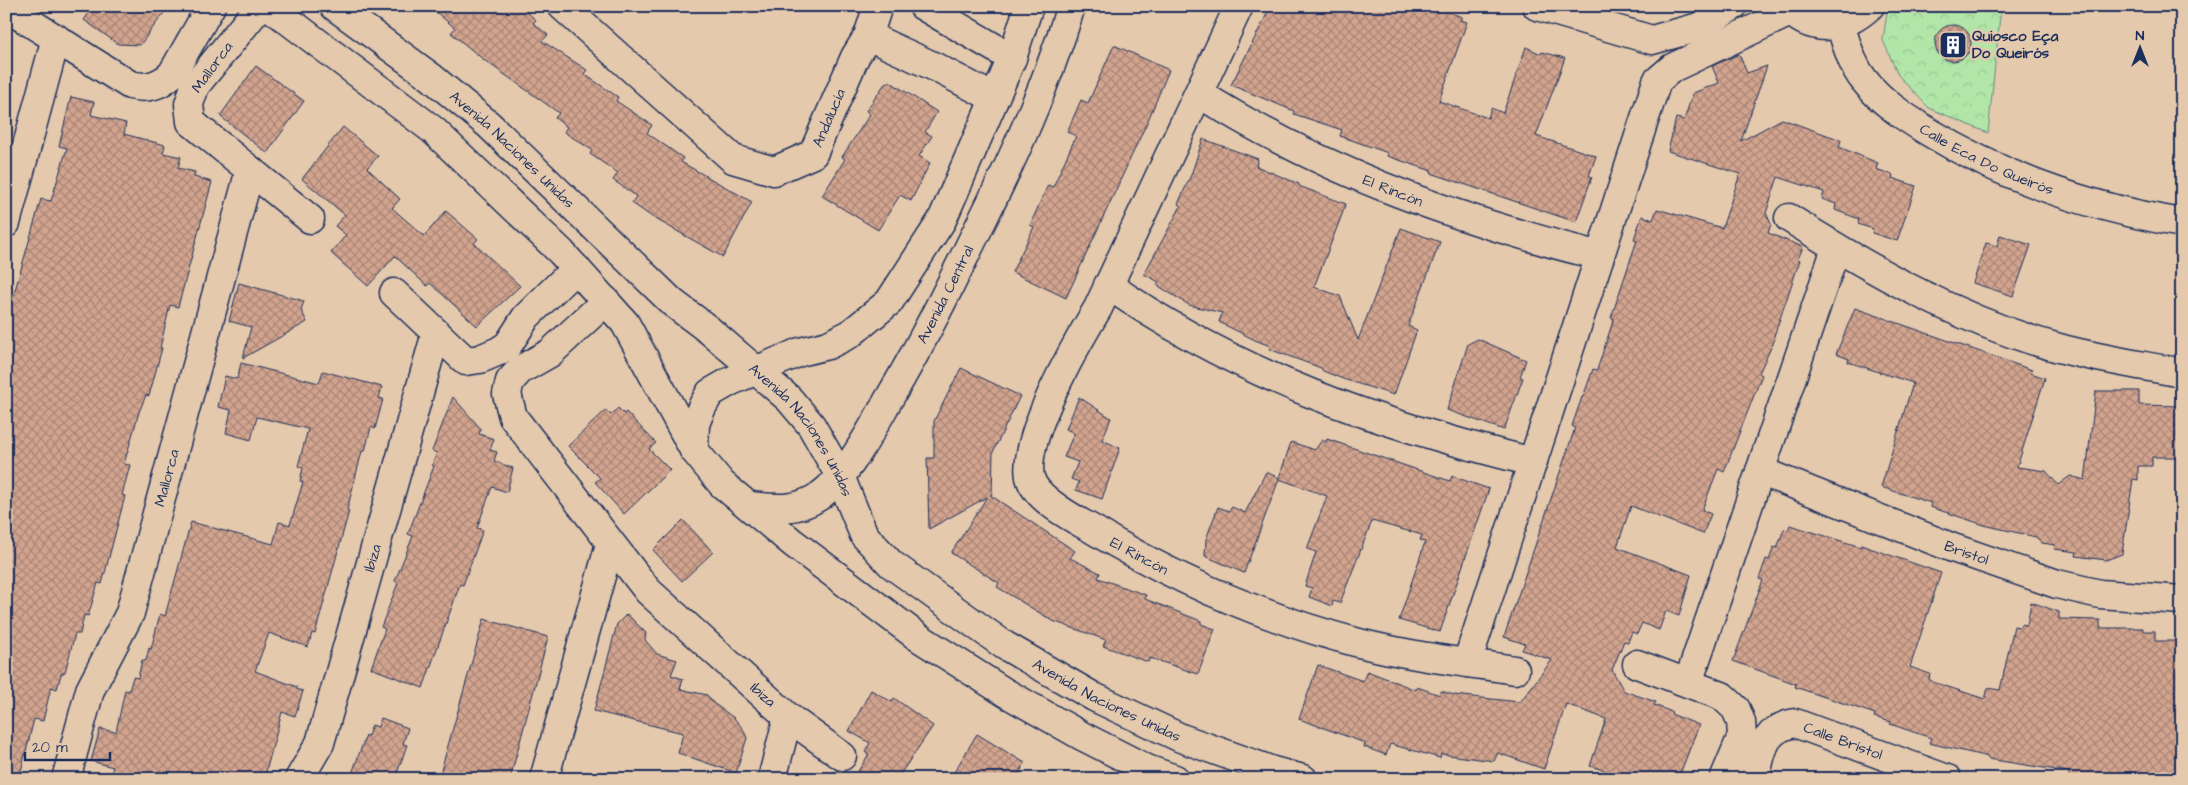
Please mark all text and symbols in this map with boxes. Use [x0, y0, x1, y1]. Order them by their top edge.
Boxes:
north arrow [2116, 22, 2166, 72]
place label: Quiosco Eça Do Queirós [1972, 26, 2059, 64]
text: N [2136, 26, 2145, 46]
building icon: Quiosco Eça Do Queirós [1938, 30, 1968, 60]
street label: Mallorca [187, 37, 238, 97]
street label: Andalucía [807, 85, 851, 151]
street label: Avenida Naciones Unidas [445, 86, 579, 214]
street label: Calle Eca Do Queirós [1915, 119, 2057, 201]
street label: El Rincón [1359, 169, 1426, 212]
street label: Avenida Central [912, 242, 979, 347]
street label: Avenida Naciones Unidas [744, 359, 857, 500]
street label: Mallorca [149, 447, 185, 509]
street label: El Rincón [1106, 532, 1172, 581]
street label: Bristol [1941, 536, 1991, 571]
street label: Ibiza [359, 541, 387, 574]
street label: Avenida Naciones Unidas [1029, 654, 1185, 748]
street label: Ibiza [745, 678, 781, 712]
street label: Calle Brístol [1800, 717, 1885, 765]
scale bar [25, 730, 110, 762]
text: 20 m [32, 737, 68, 758]

